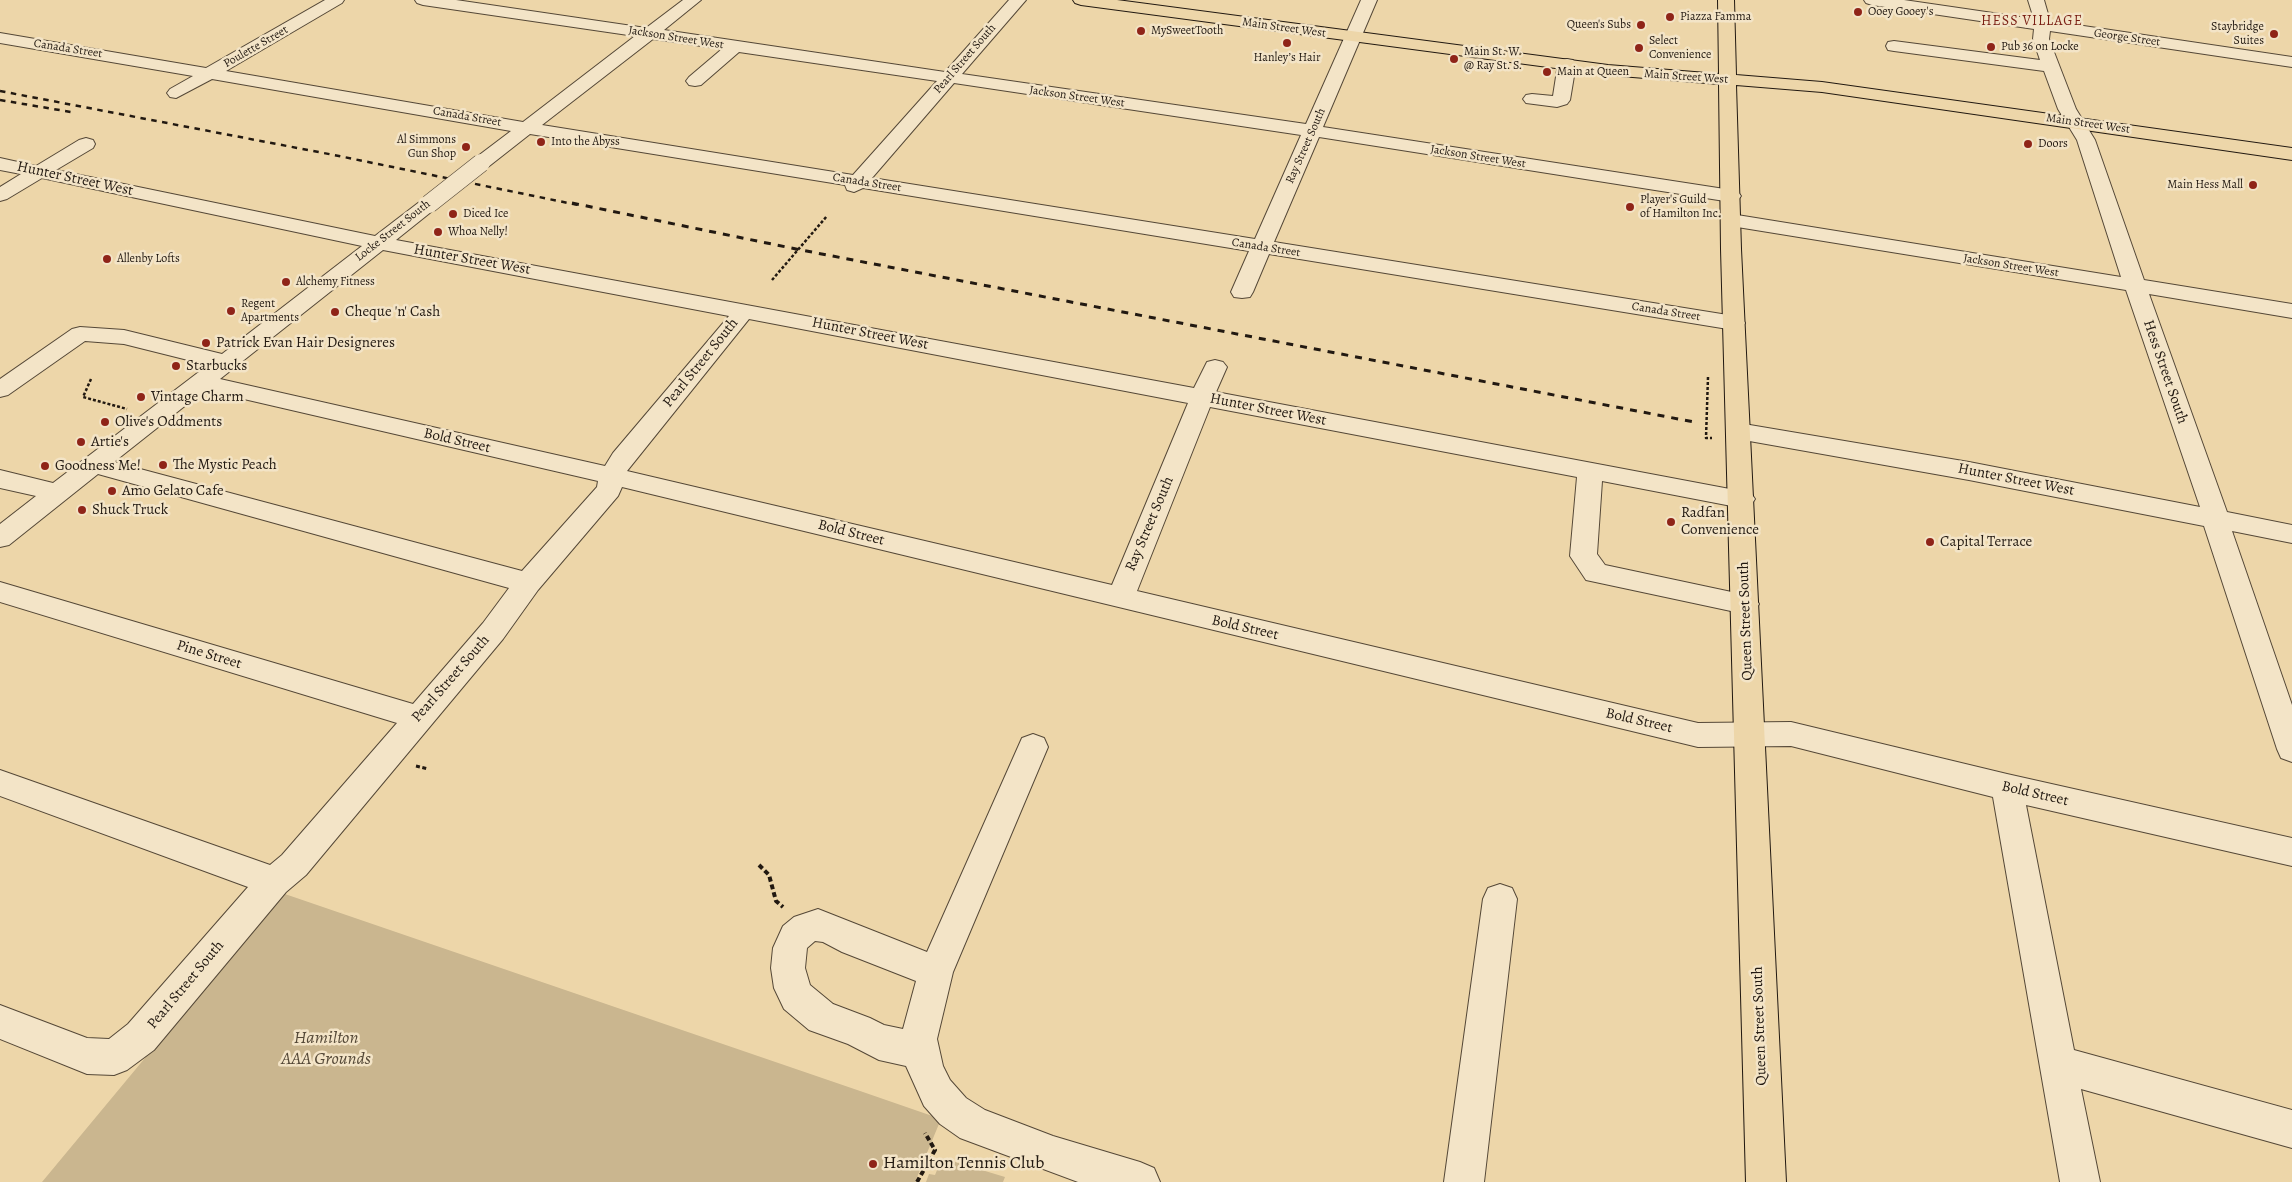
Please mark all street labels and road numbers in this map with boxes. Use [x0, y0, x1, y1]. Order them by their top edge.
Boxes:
street label: Main Street West [1241, 15, 1327, 41]
street label: Pearl Street South [931, 21, 999, 97]
street label: Poulette Street [221, 23, 291, 71]
street label: Jackson Street West [627, 23, 725, 53]
street label: George Street [2093, 26, 2161, 50]
street label: Canada Street [33, 36, 103, 62]
street label: Main Street West [1643, 67, 1729, 87]
street label: Jackson Street West [1028, 83, 1126, 111]
street label: Canada Street [432, 104, 502, 130]
street label: Ray Street South [1283, 106, 1329, 186]
street label: Main Street West [2045, 111, 2131, 137]
street label: Jackson Street West [1429, 142, 1527, 172]
street label: Hunter Street West [15, 158, 135, 200]
street label: Canada Street [832, 170, 902, 196]
street label: Locke Street South [353, 197, 433, 265]
street label: Canada Street [1231, 235, 1301, 261]
street label: Hunter Street West [412, 241, 532, 279]
street label: Jackson Street West [1962, 251, 2060, 281]
street label: Canada Street [1631, 299, 1701, 325]
street label: Hunter Street West [810, 314, 930, 354]
street label: Pearl Street South [659, 315, 743, 411]
street label: Hess Street South [2139, 318, 2191, 426]
street label: Hunter Street West [1208, 390, 1328, 430]
street label: Bold Street [422, 425, 492, 457]
street label: Hunter Street West [1956, 460, 2076, 500]
street label: Ray Street South [1122, 474, 1178, 574]
street label: Bold Street [816, 516, 886, 550]
street label: Queen Street South [1735, 561, 1757, 681]
street label: Bold Street [1210, 612, 1280, 644]
street label: Pearl Street South [408, 632, 494, 726]
street label: Pine Street [174, 637, 244, 673]
street label: Bold Street [1604, 705, 1674, 737]
street label: Bold Street [2000, 778, 2070, 810]
street label: Pearl Street South [144, 937, 228, 1033]
street label: Queen Street South [1749, 966, 1771, 1086]

